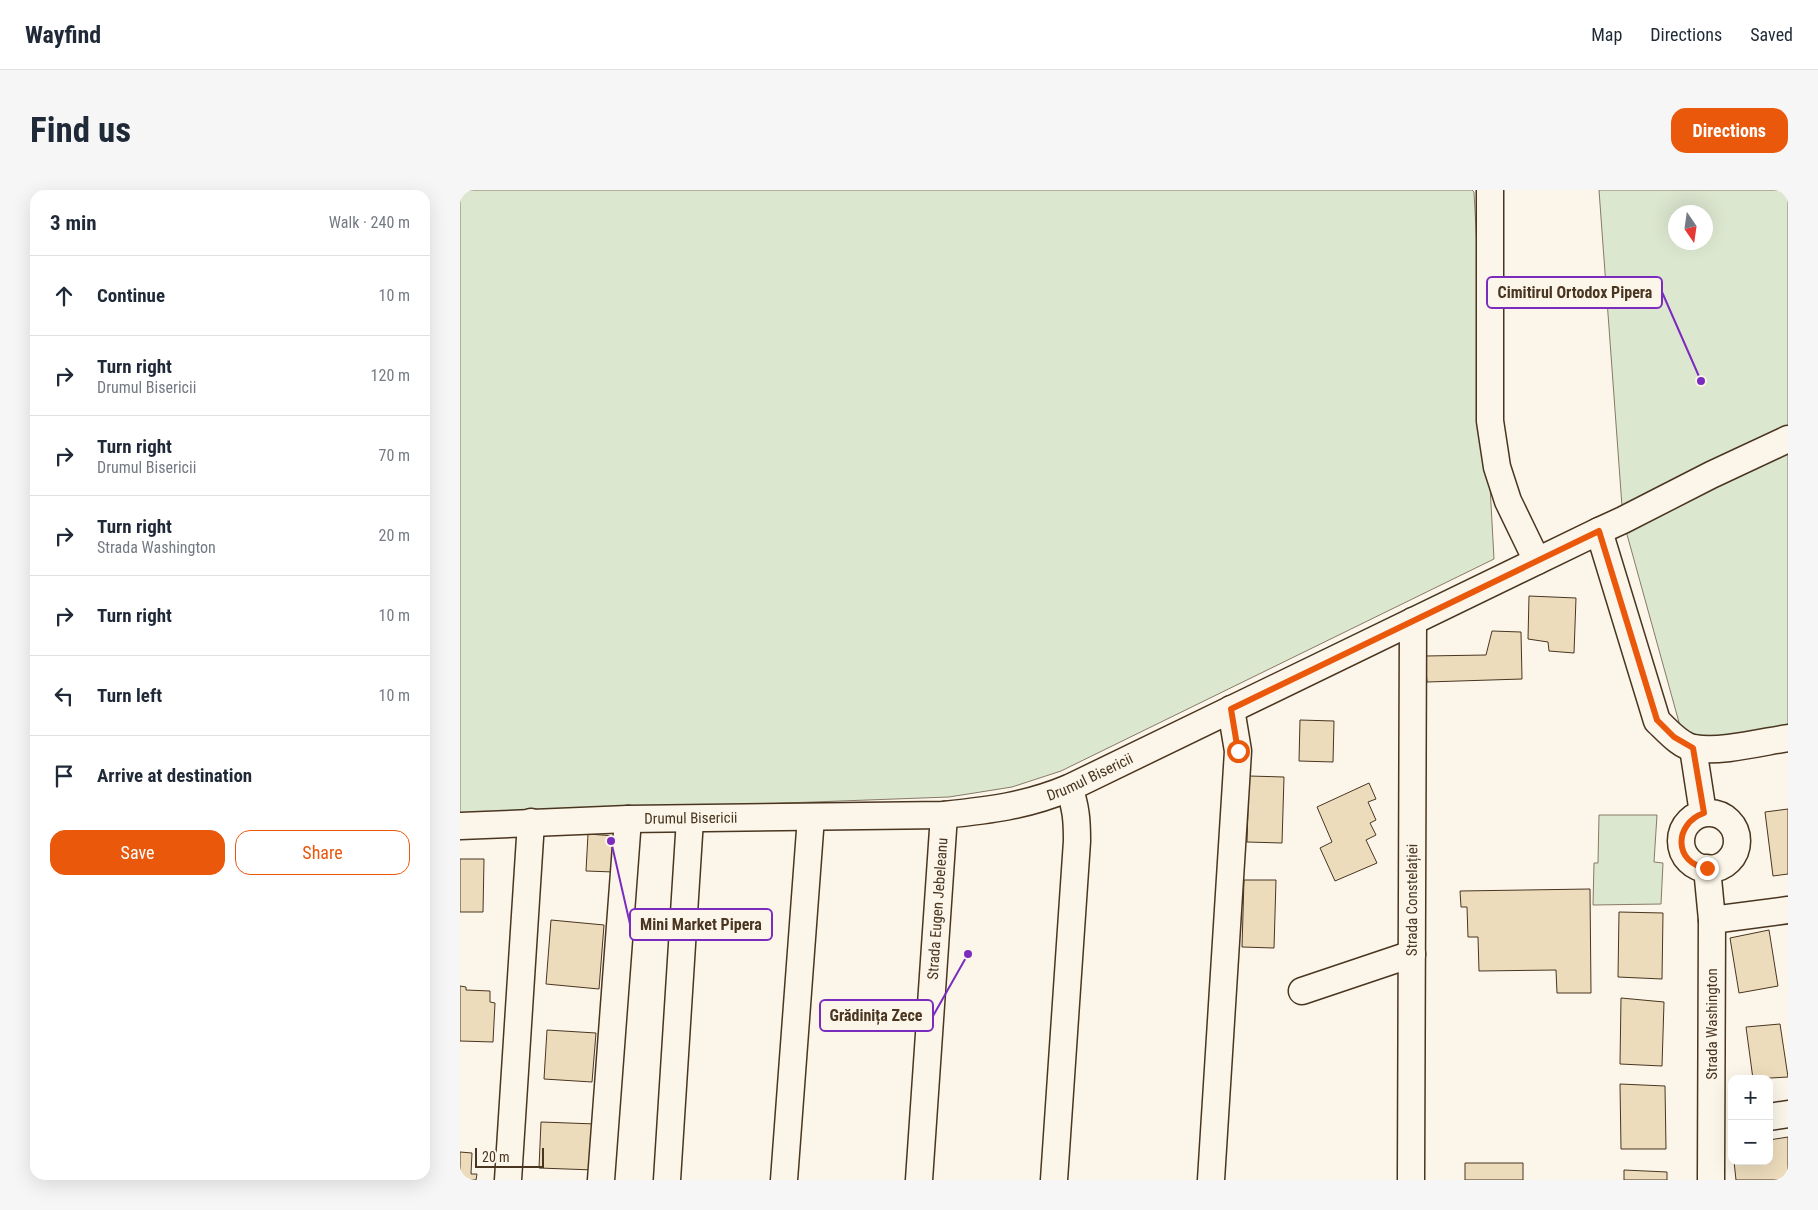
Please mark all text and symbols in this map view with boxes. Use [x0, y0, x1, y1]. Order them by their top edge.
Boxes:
text: Wayfind [25, 21, 101, 49]
text: Map [1591, 24, 1622, 45]
text: Directions [1650, 24, 1722, 45]
text: Saved [1750, 24, 1793, 45]
button: Directions [1671, 108, 1788, 153]
text: Find us [30, 110, 131, 151]
north arrow [1668, 205, 1713, 250]
text: 3 min [50, 211, 97, 235]
text: Walk · 240 m [329, 213, 410, 232]
callout: Cimitirul Ortodox Pipera [1487, 277, 1662, 308]
icon: ahead [50, 282, 78, 310]
text: Cimitirul Ortodox Pipera [1498, 283, 1653, 302]
text: Continue [97, 284, 165, 307]
text: 10 m [378, 286, 410, 305]
text: Turn right [97, 355, 172, 378]
icon: right [50, 362, 78, 390]
text: 120 m [371, 366, 410, 385]
text: Drumul Bisericii [97, 378, 196, 397]
text: Turn right [97, 435, 172, 458]
icon: right [50, 442, 78, 470]
text: 70 m [378, 446, 410, 465]
text: Drumul Bisericii [97, 458, 196, 477]
text: Turn right [97, 515, 172, 538]
icon: right [50, 522, 78, 550]
text: 20 m [378, 526, 410, 545]
text: Strada Washington [97, 538, 216, 557]
icon: right [50, 602, 78, 630]
text: Turn right [97, 604, 172, 627]
text: 10 m [378, 606, 410, 625]
icon: left [50, 682, 78, 710]
text: Turn left [97, 684, 162, 707]
text: 10 m [378, 686, 410, 705]
route start [1227, 740, 1250, 763]
street label: Drumul Bisericii [1044, 749, 1136, 805]
icon: arrive [50, 762, 78, 790]
text: Arrive at destination [97, 764, 252, 787]
street label: Drumul Bisericii [644, 809, 738, 828]
button: Save [50, 830, 225, 875]
button: Share [235, 830, 410, 875]
street label: Strada Eugen Jebeleanu [924, 837, 951, 980]
street label: Strada Constelației [1403, 844, 1421, 956]
route end [1696, 857, 1719, 880]
callout: Mini Market Pipera [630, 909, 772, 940]
text: Mini Market Pipera [640, 915, 762, 934]
street label: Strada Washington [1703, 968, 1721, 1080]
callout: Grădinița Zece [820, 1000, 933, 1031]
text: Grădinița Zece [830, 1006, 923, 1025]
map controls [1728, 1075, 1773, 1165]
button: + [1728, 1075, 1773, 1120]
button: − [1728, 1120, 1773, 1165]
scale bar [475, 1145, 544, 1168]
text: 20 m [482, 1149, 510, 1165]

